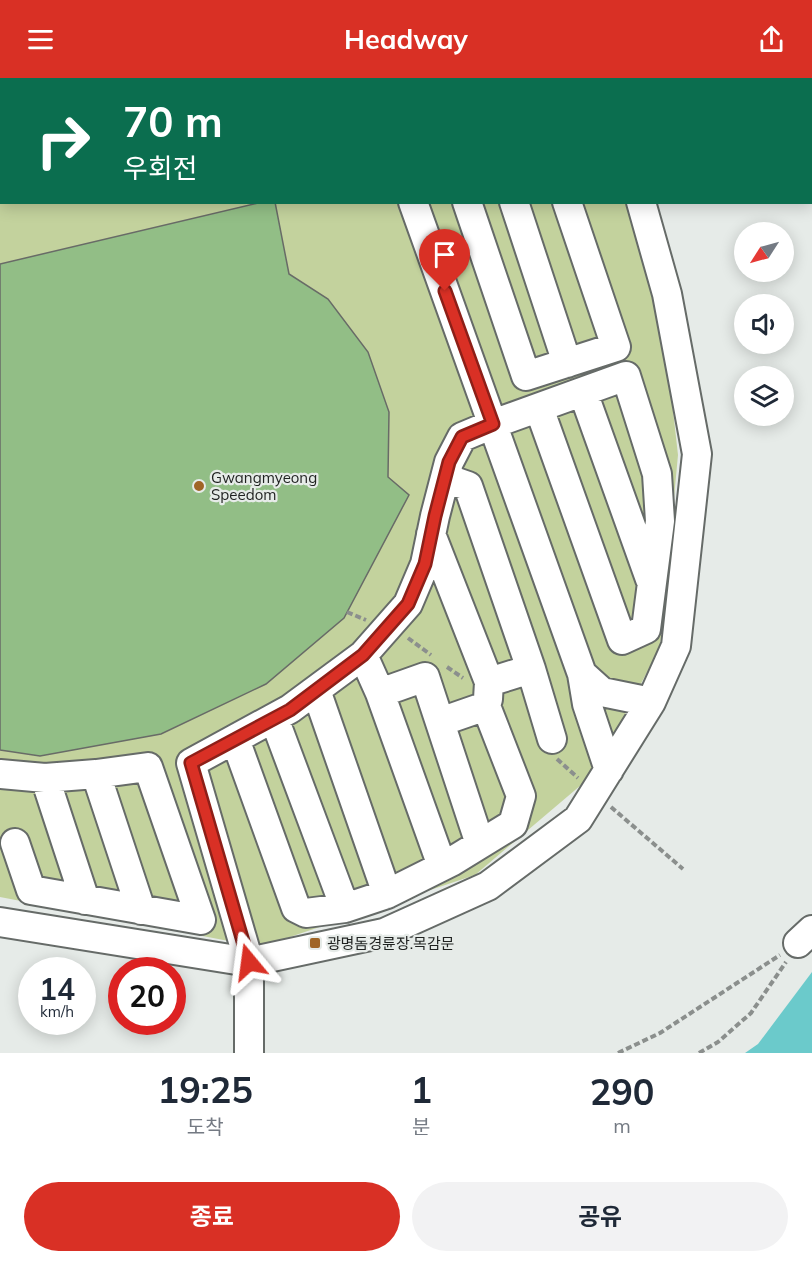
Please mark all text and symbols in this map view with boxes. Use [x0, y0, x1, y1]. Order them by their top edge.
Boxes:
text: Headway [344, 22, 468, 56]
icon: menu [24, 23, 57, 56]
icon: share [755, 23, 788, 56]
text: 70 m [123, 95, 223, 148]
icon: right [24, 102, 102, 180]
text: 우회전 [123, 151, 198, 185]
north arrow [734, 222, 794, 282]
map controls [734, 222, 794, 426]
pin [419, 229, 470, 291]
icon: arrive [428, 238, 461, 271]
button: sound [734, 294, 794, 354]
button: layers [734, 366, 794, 426]
place label: Gwangmyeong Speedom [211, 468, 317, 504]
marker: Gwangmyeong Speedom [192, 479, 206, 493]
position arrow [217, 930, 281, 994]
place label: 광명돔경륜장.목감문 [327, 934, 455, 953]
marker: 광명돔경륜장.목감문 [308, 936, 322, 950]
speed limit sign: 20 [108, 957, 186, 1035]
text: 14 [39, 970, 75, 1008]
text: km/h [40, 1002, 74, 1021]
text: 19:25 [158, 1067, 253, 1112]
text: 1 [410, 1067, 432, 1112]
text: 290 [590, 1069, 654, 1114]
text: m [613, 1113, 631, 1138]
text: 도착 [187, 1114, 224, 1139]
text: 분 [412, 1114, 430, 1139]
button: 종료 [24, 1182, 400, 1251]
button: 공유 [412, 1182, 788, 1251]

